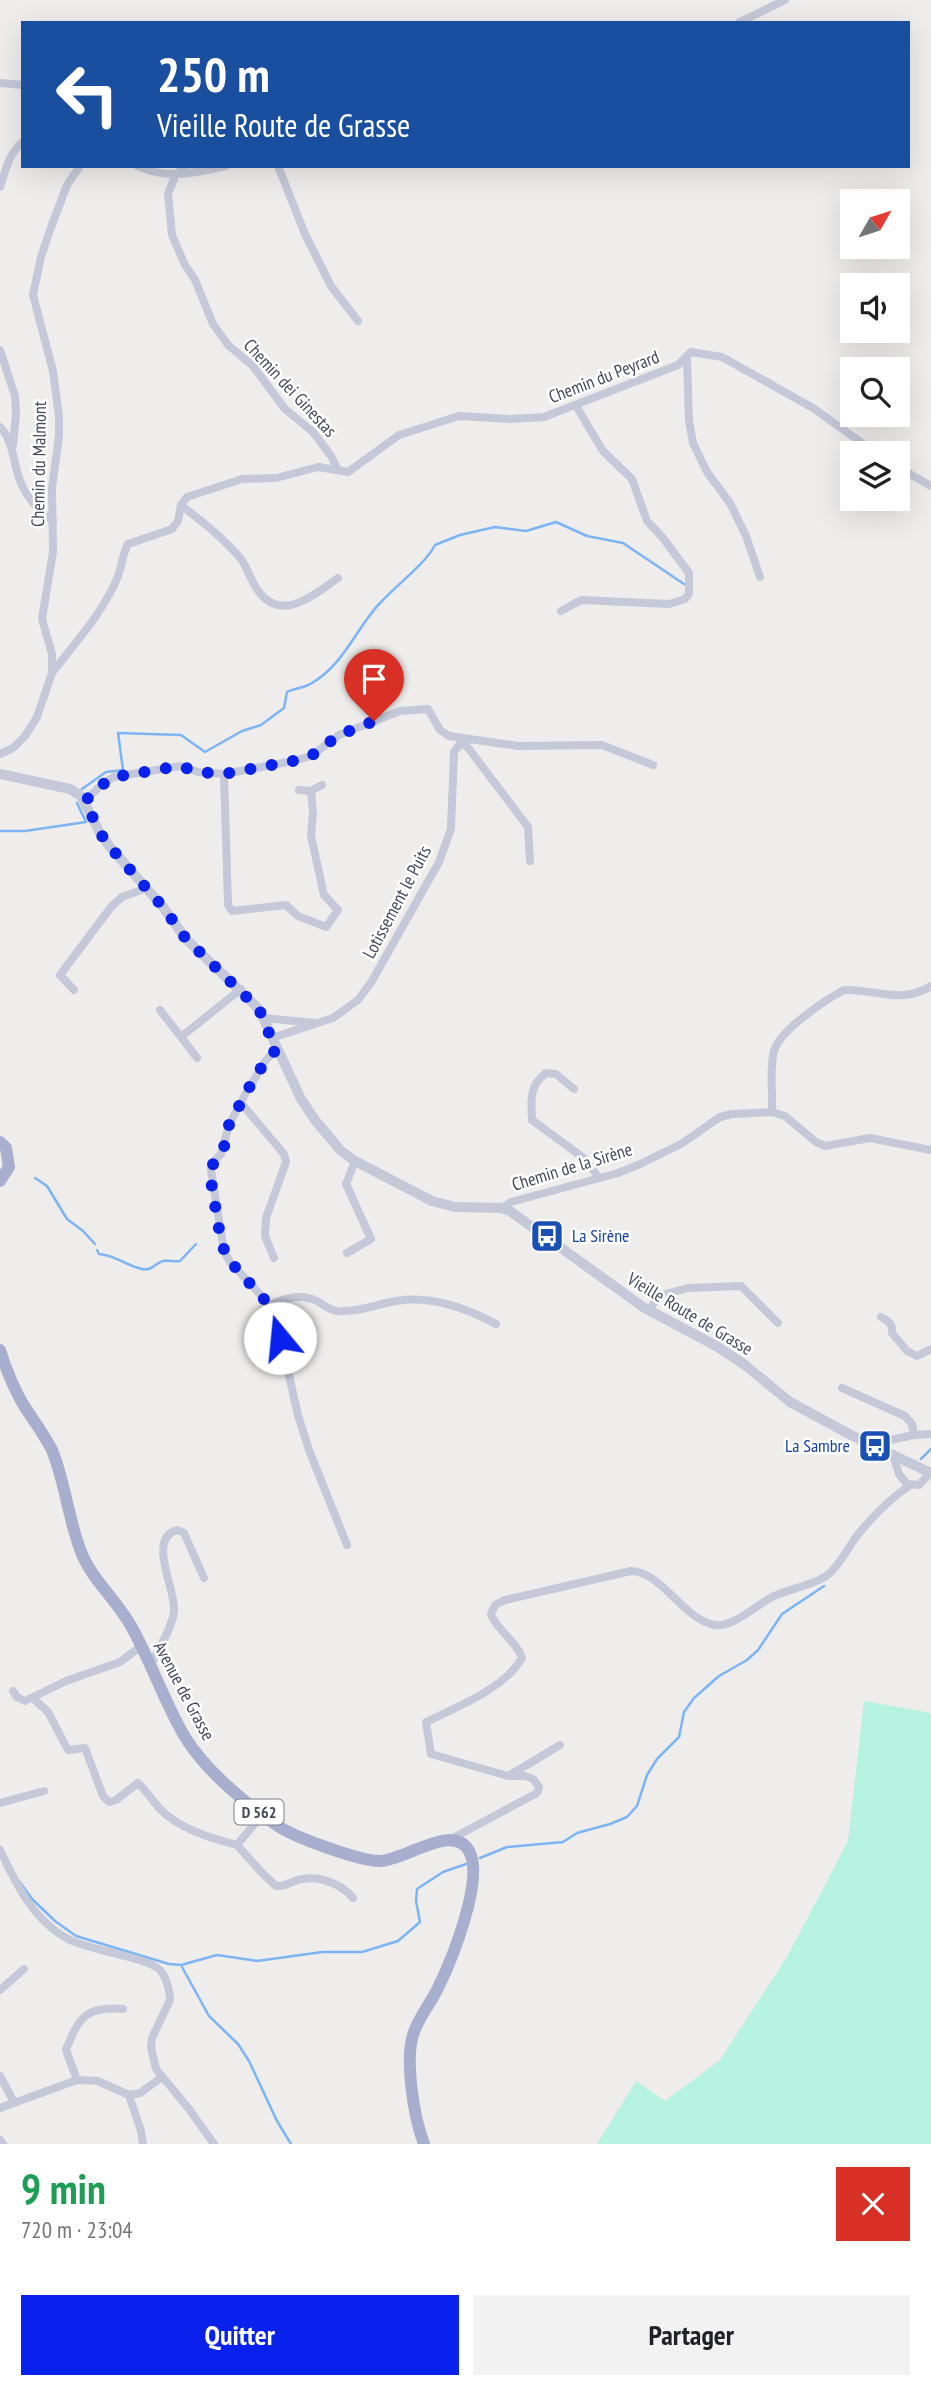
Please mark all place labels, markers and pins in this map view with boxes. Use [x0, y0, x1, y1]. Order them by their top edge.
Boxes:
pin [344, 649, 404, 721]
bus stop icon: La Sirène [528, 1217, 566, 1255]
place label: La Sirène [572, 1224, 630, 1247]
bus stop icon: La Sambre [856, 1427, 894, 1465]
place label: La Sambre [785, 1434, 850, 1457]

